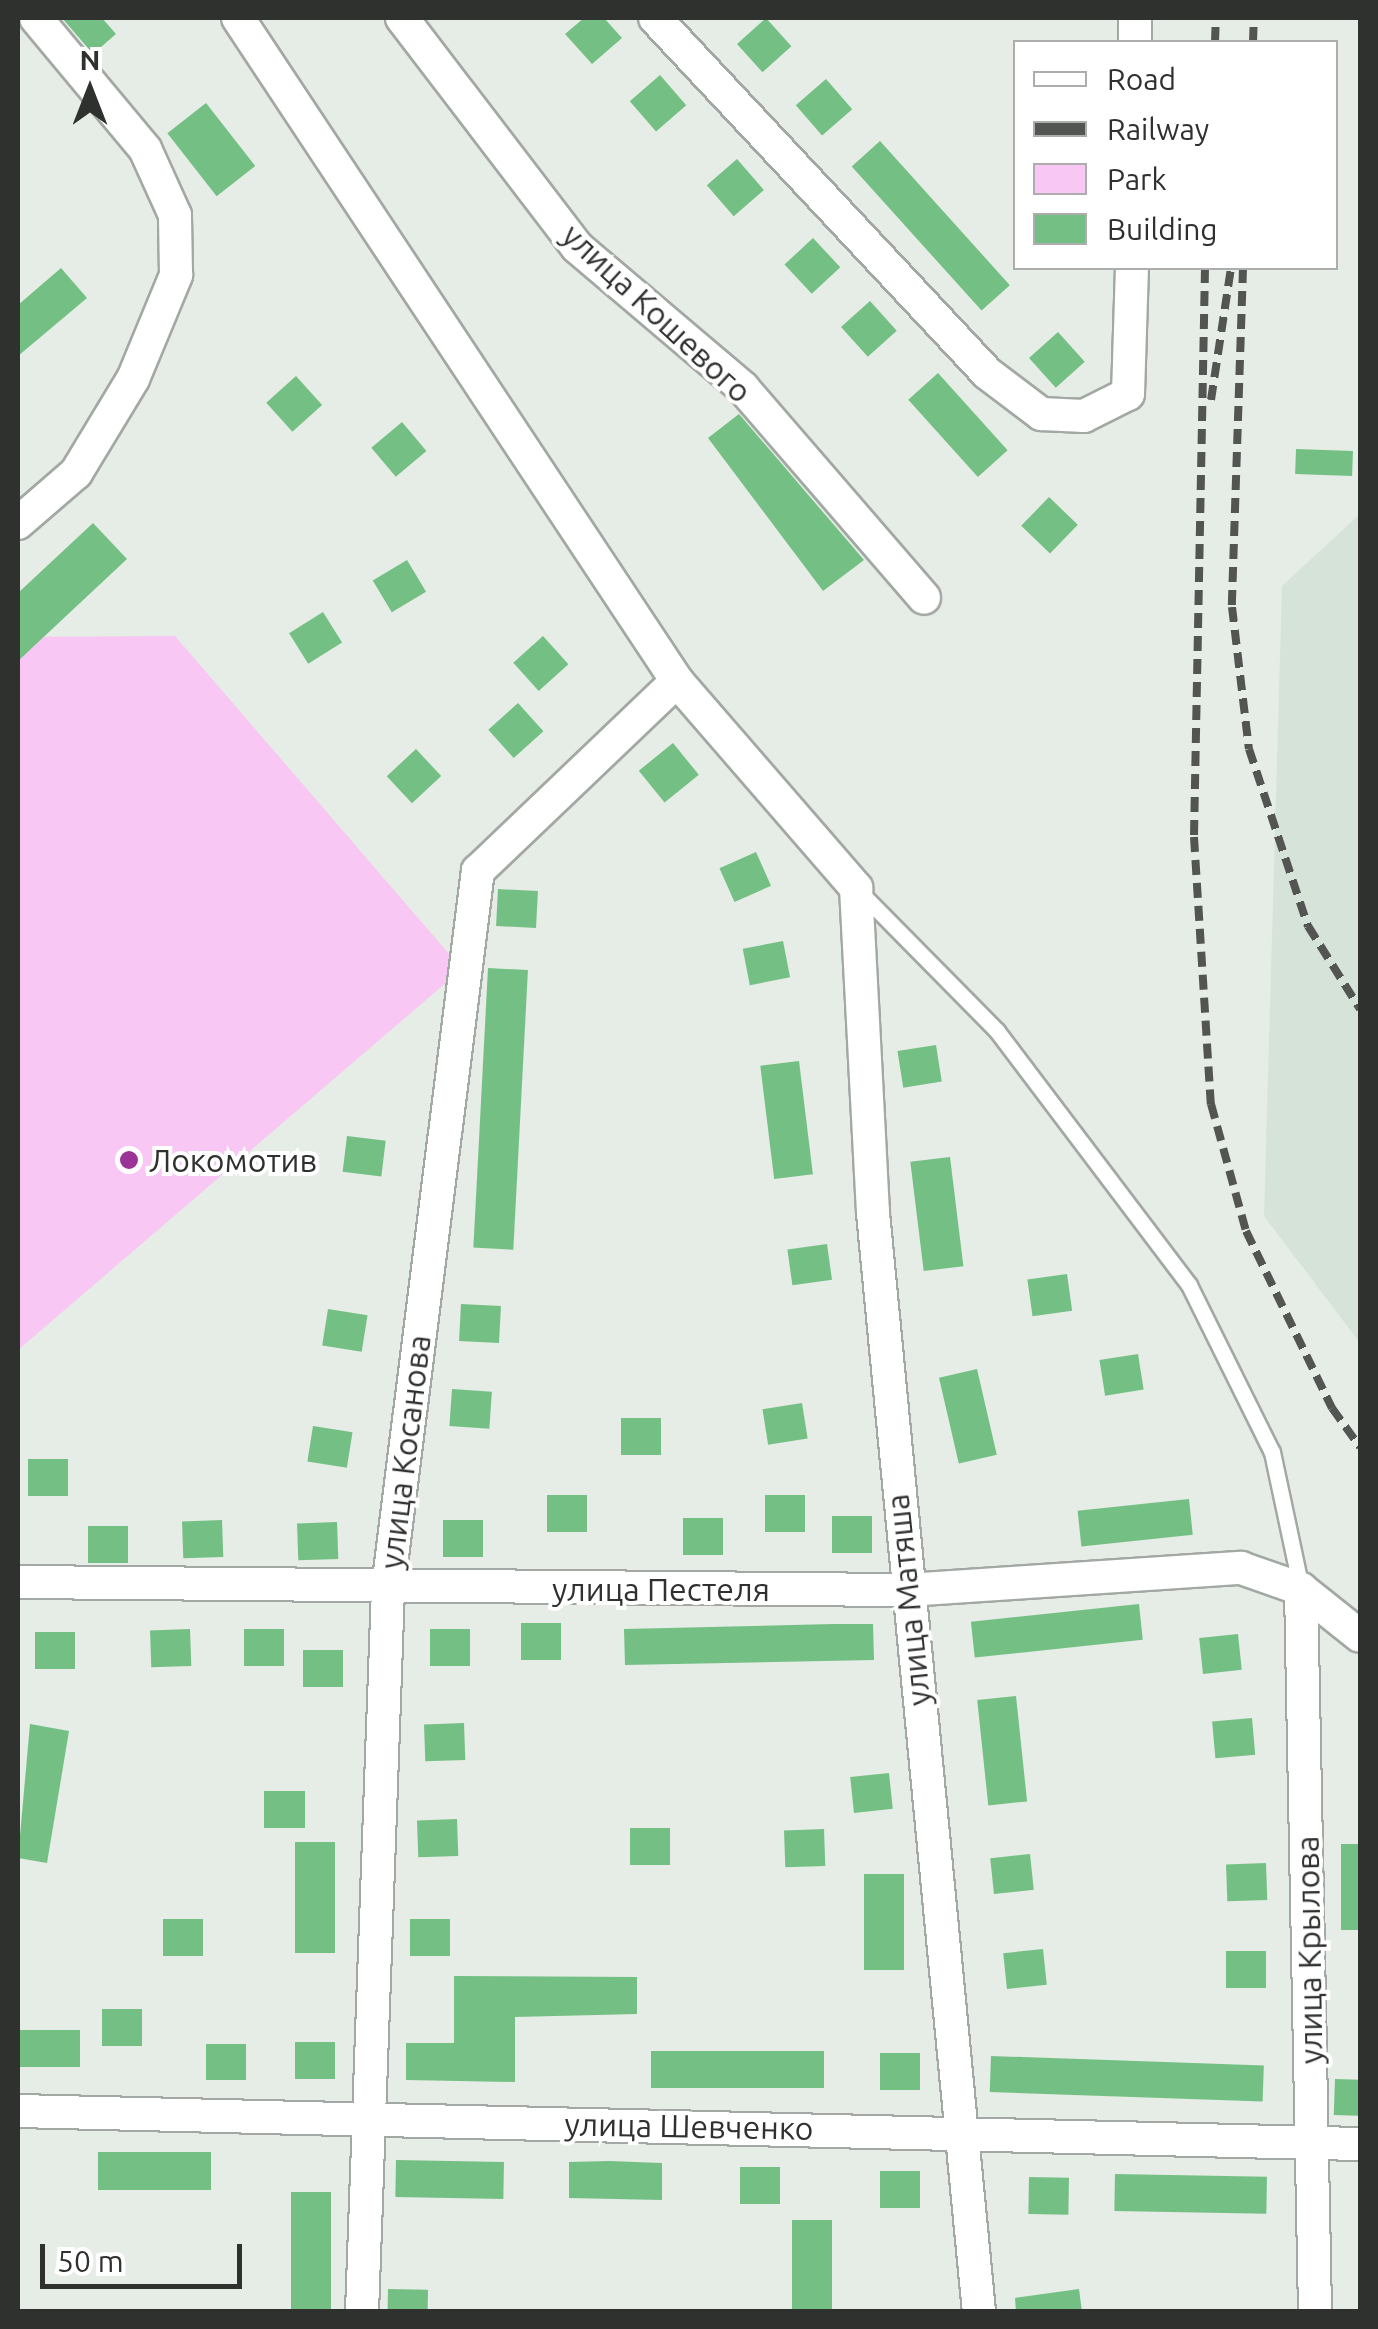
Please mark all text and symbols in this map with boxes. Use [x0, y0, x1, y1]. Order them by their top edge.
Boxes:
north arrow [40, 40, 140, 140]
legend [1013, 40, 1338, 270]
text: N [80, 44, 100, 75]
text: Road [1107, 62, 1176, 96]
text: Railway [1107, 112, 1209, 146]
text: Park [1107, 162, 1167, 196]
text: Building [1107, 212, 1218, 246]
street label: улица Кошевого [555, 216, 759, 410]
place label: Локомотив [149, 1141, 317, 1179]
marker: Локомотив [118, 1149, 140, 1171]
street label: улица Косанова [372, 1333, 438, 1571]
street label: улица Матяша [878, 1492, 938, 1708]
street label: улица Пестеля [552, 1570, 770, 1608]
street label: улица Крылова [1288, 1835, 1330, 2065]
street label: улица Шевченко [564, 2105, 814, 2147]
scale bar [45, 2224, 248, 2286]
text: 50 m [57, 2244, 124, 2278]

